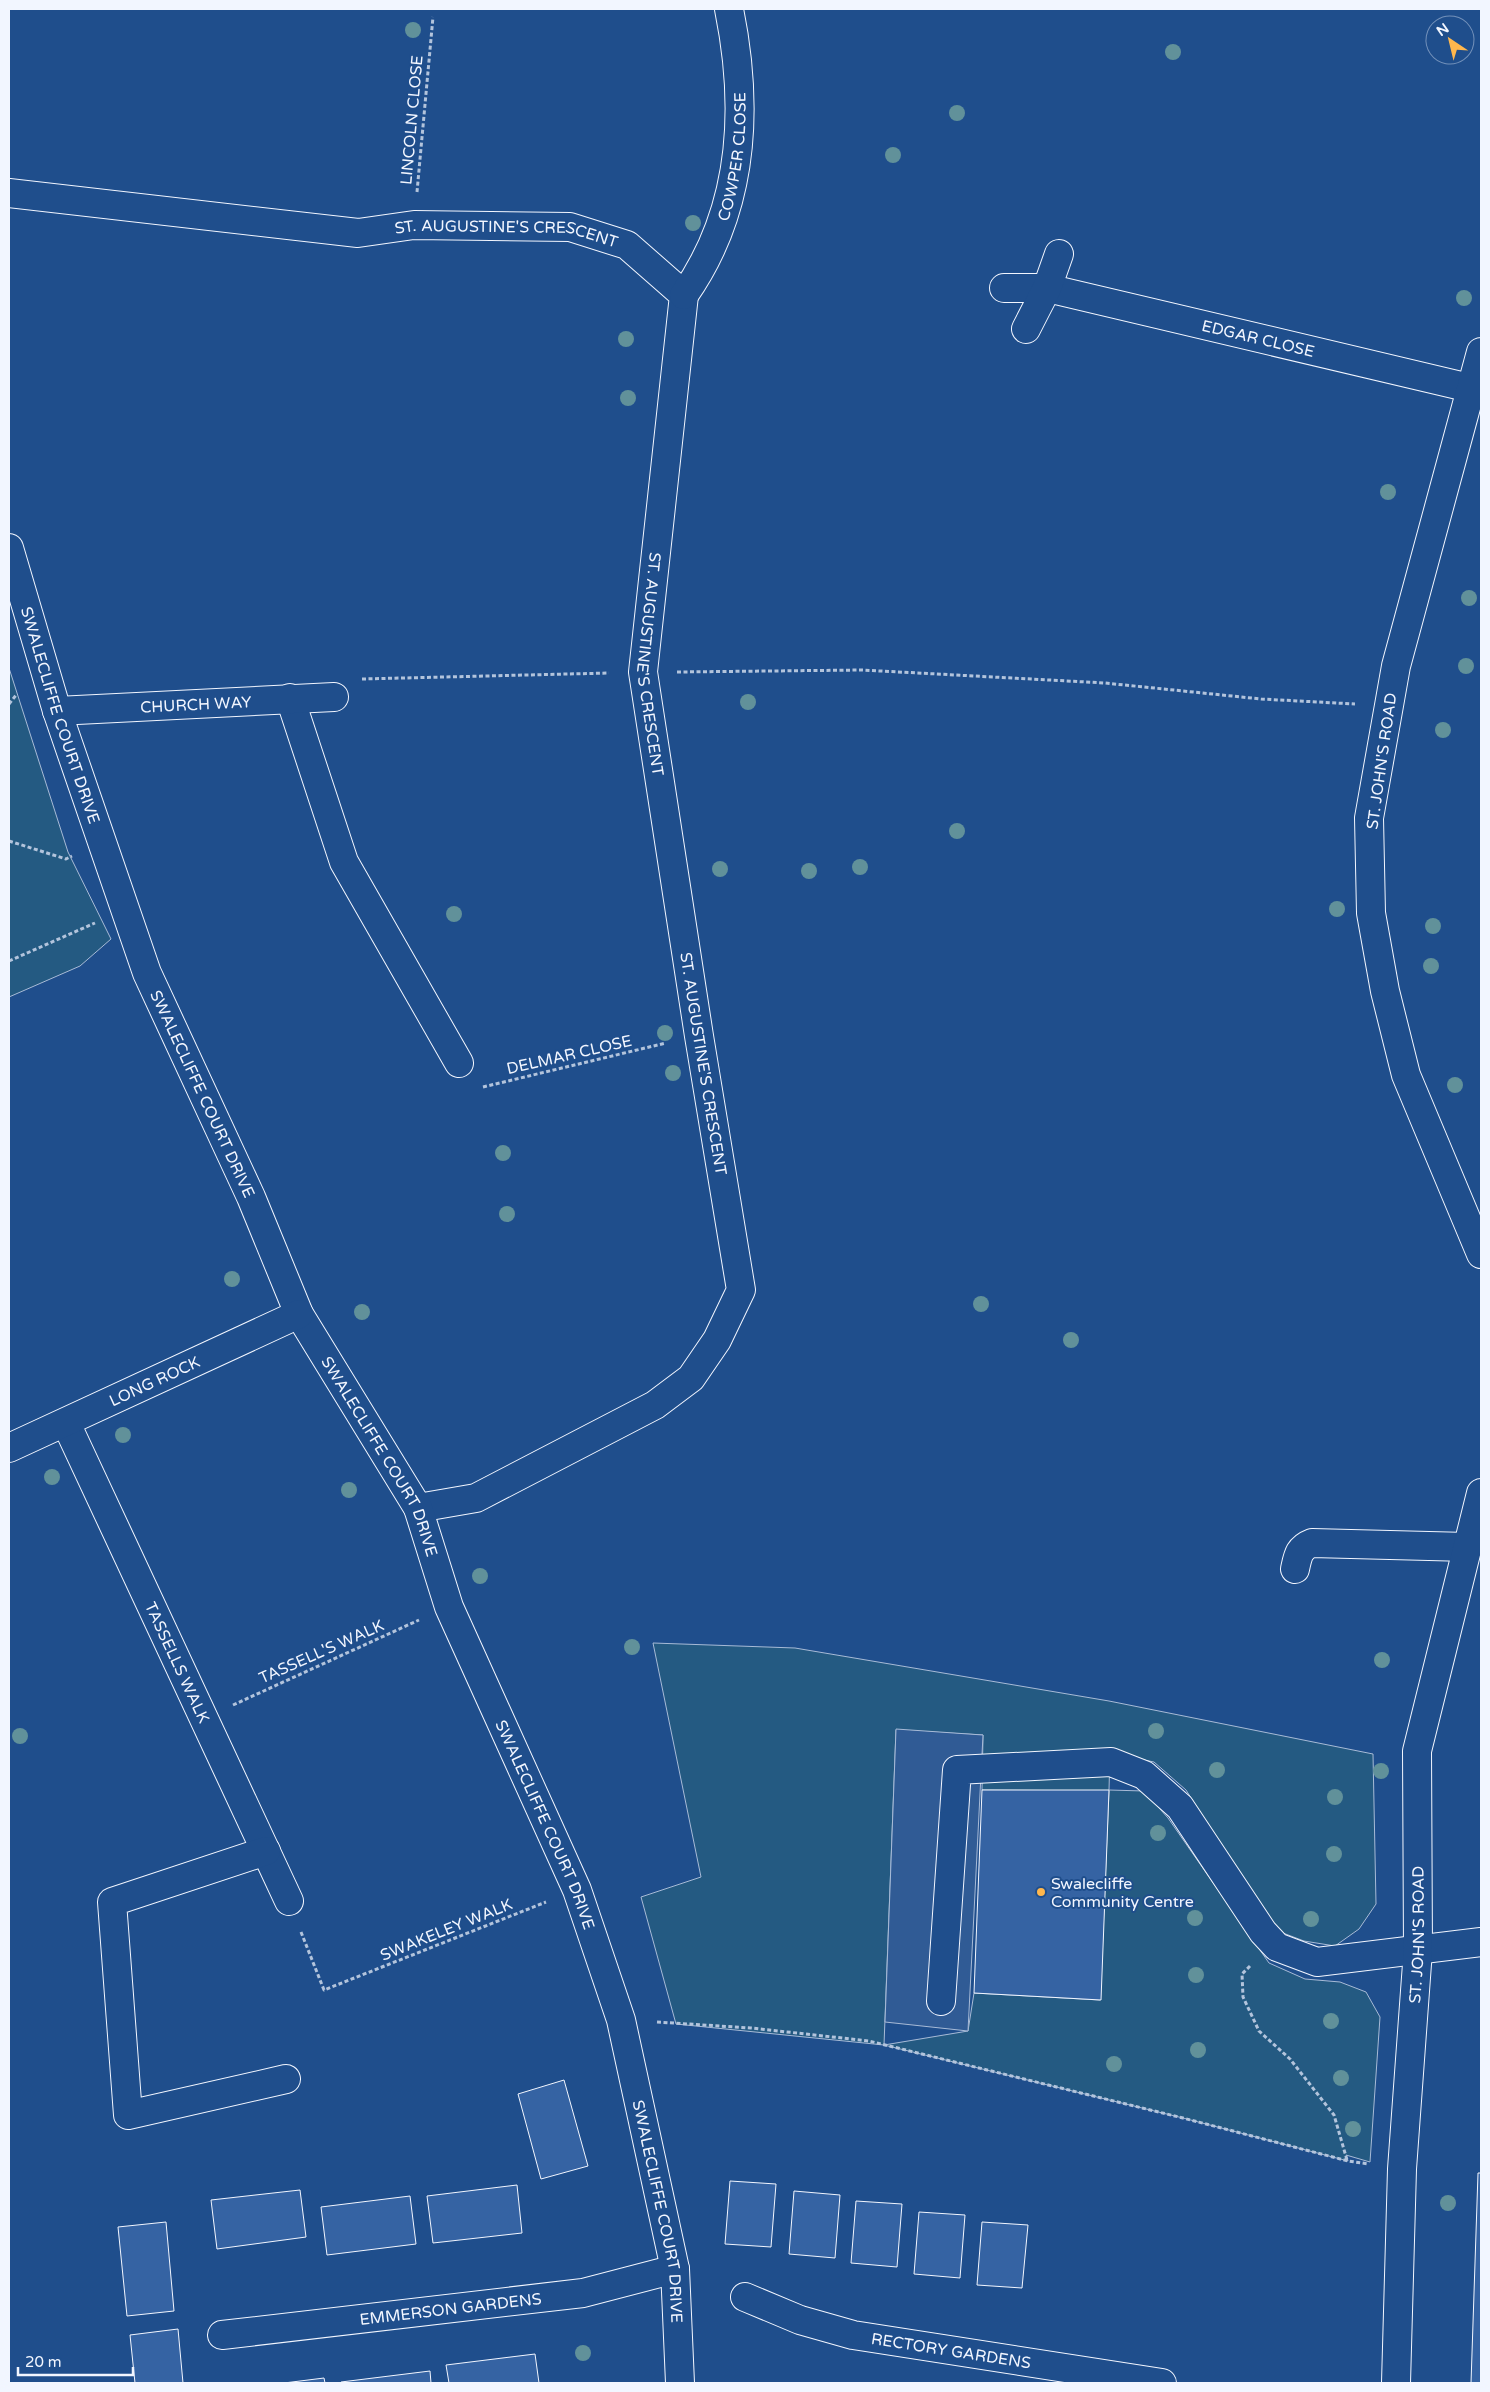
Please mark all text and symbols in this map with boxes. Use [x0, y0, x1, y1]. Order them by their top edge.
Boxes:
north arrow [1425, 15, 1475, 65]
text: N [1433, 20, 1452, 40]
street label: LINCOLN CLOSE [396, 54, 428, 186]
street label: COWPER CLOSE [713, 92, 751, 224]
street label: ST. AUGUSTINE'S CRESCENT [393, 216, 620, 253]
street label: EDGAR CLOSE [1200, 316, 1316, 362]
street label: ST. AUGUSTINE'S CRESCENT [632, 551, 668, 778]
street label: SWALECLIFFE COURT DRIVE [16, 605, 104, 827]
street label: CHURCH WAY [140, 692, 252, 718]
street label: ST. JOHN'S ROAD [1363, 692, 1401, 831]
street label: ST. AUGUSTINE'S CRESCENT [675, 951, 731, 1177]
street label: SWALECLIFFE COURT DRIVE [145, 987, 259, 1201]
street label: DELMAR CLOSE [505, 1031, 634, 1079]
street label: LONG ROCK [106, 1352, 203, 1411]
street label: SWALECLIFFE COURT DRIVE [316, 1353, 442, 1559]
street label: TASSELLS WALK [140, 1599, 214, 1727]
street label: TASSELL'S WALK [256, 1615, 387, 1688]
street label: SWALECLIFFE COURT DRIVE [490, 1717, 599, 1932]
street label: ST. JOHN'S ROAD [1405, 1866, 1429, 2004]
place label: Swalecliffe Community Centre [1051, 1874, 1194, 1912]
marker: Swalecliffe Community Centre [1035, 1886, 1047, 1898]
street label: SWAKELEY WALK [377, 1894, 516, 1966]
street label: SWALECLIFFE COURT DRIVE [628, 2098, 686, 2323]
street label: EMMERSON GARDENS [358, 2289, 543, 2330]
street label: RECTORY GARDENS [870, 2329, 1032, 2374]
scale bar [18, 2344, 132, 2376]
text: 20 m [25, 2353, 62, 2371]

